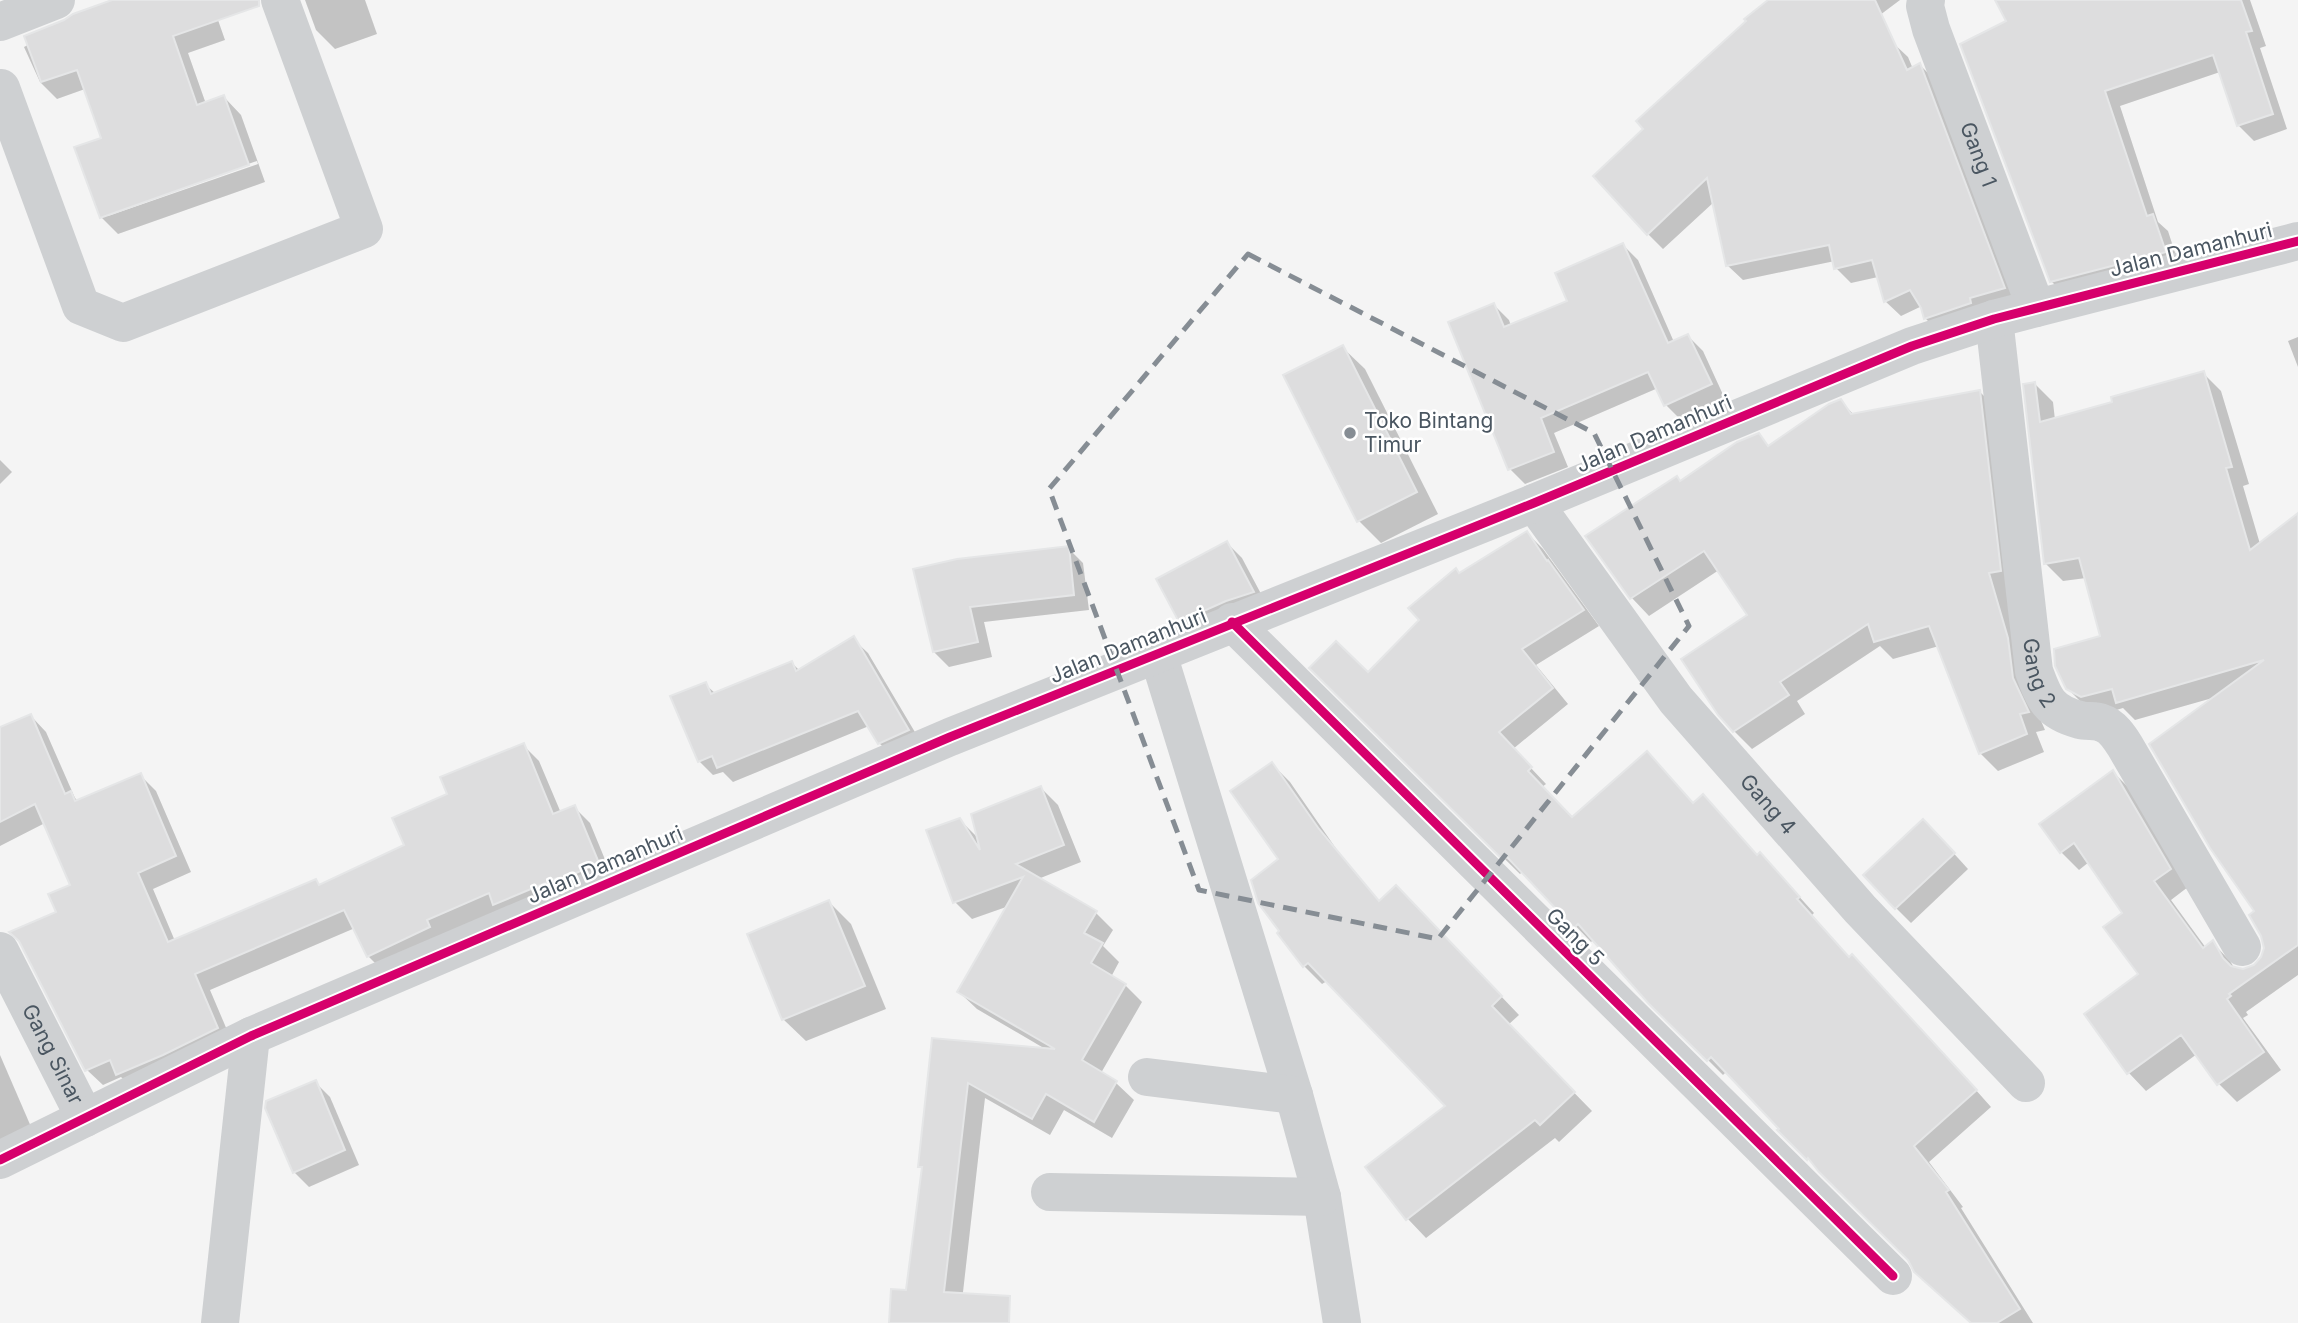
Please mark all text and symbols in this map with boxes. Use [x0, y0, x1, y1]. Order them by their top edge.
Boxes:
street label: Gang 1 [1955, 119, 2002, 190]
street label: Jalan Damanhuri [2107, 217, 2275, 282]
street label: Jalan Damanhuri [1572, 389, 1735, 478]
place label: Toko Bintang Timur [1364, 408, 1493, 457]
marker: Toko Bintang Timur [1342, 425, 1358, 441]
street label: Jalan Damanhuri [1046, 603, 1210, 688]
street label: Gang 2 [2018, 637, 2061, 712]
street label: Gang 4 [1735, 769, 1802, 839]
street label: Jalan Damanhuri [523, 820, 686, 909]
street label: Gang 5 [1541, 903, 1609, 971]
street label: Gang Sinar [17, 1000, 89, 1109]

